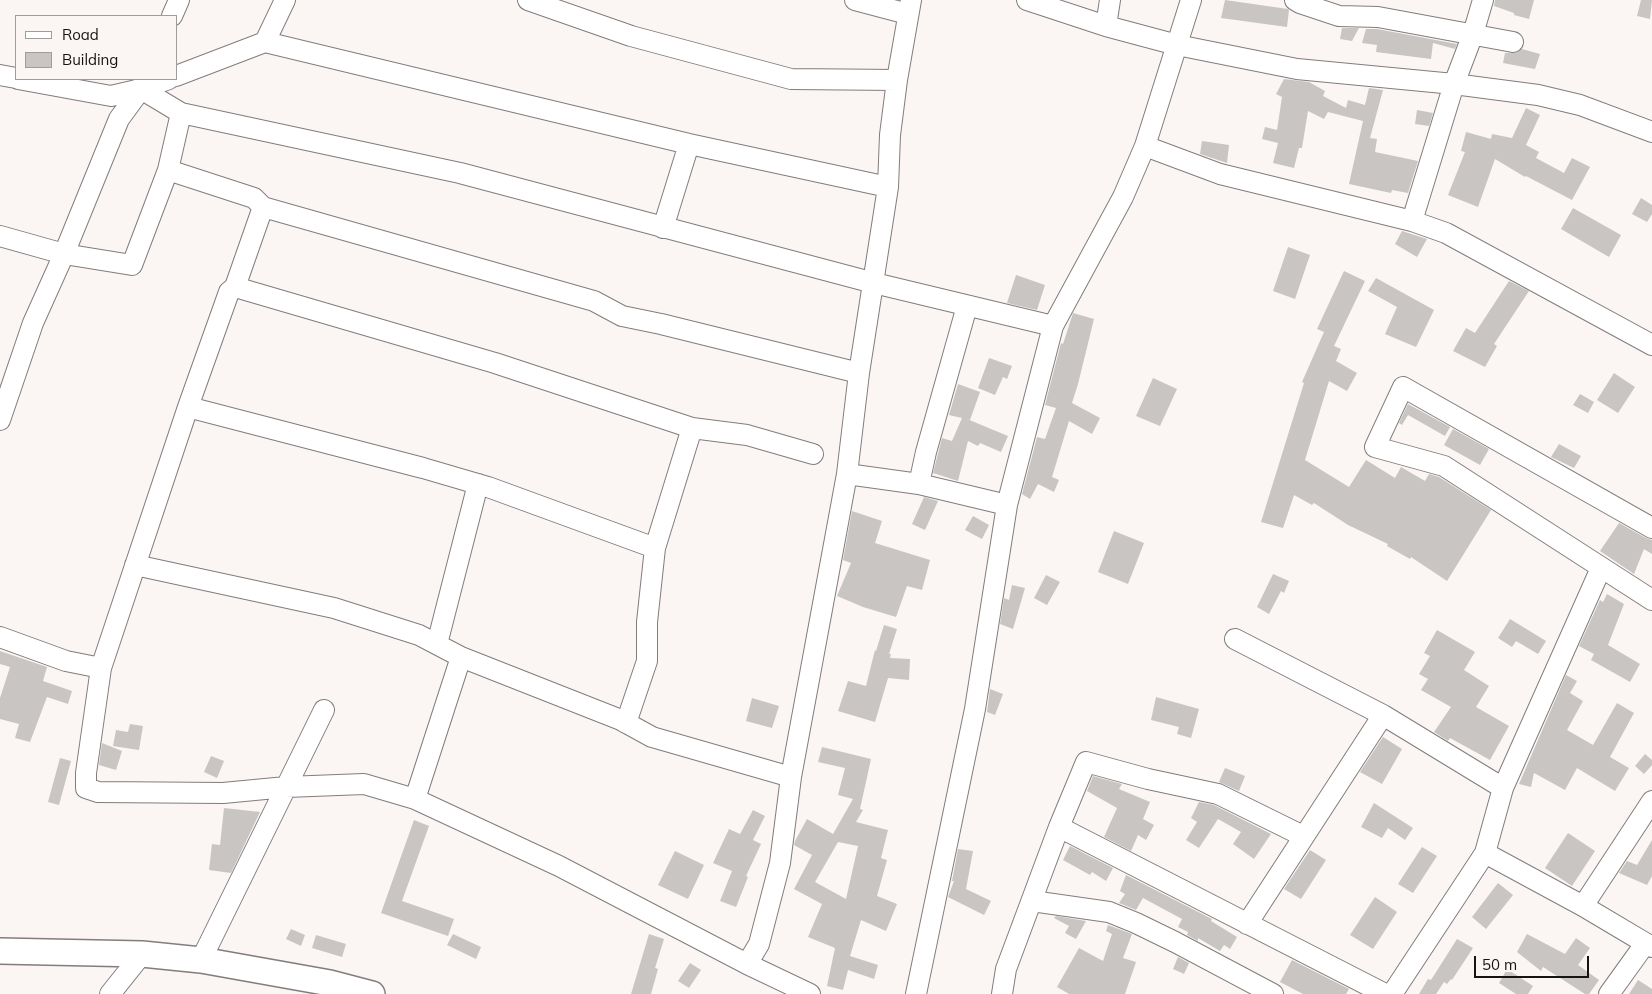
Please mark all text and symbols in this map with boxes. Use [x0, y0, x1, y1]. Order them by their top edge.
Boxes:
legend [15, 15, 178, 80]
text: Road [62, 25, 99, 44]
text: Building [62, 50, 118, 69]
scale bar [1477, 946, 1592, 978]
text: 50 m [1482, 955, 1517, 974]

